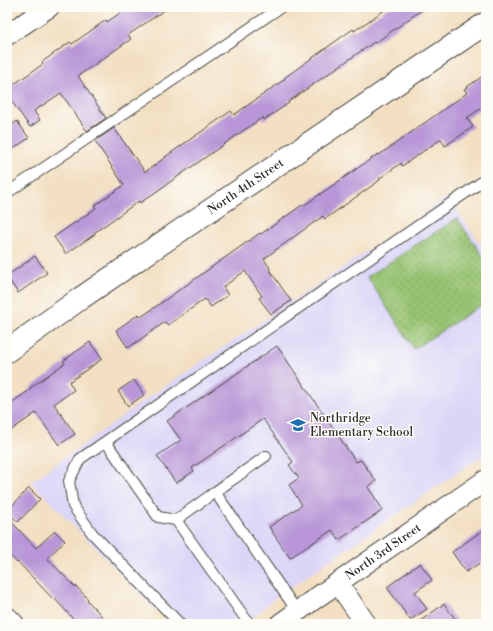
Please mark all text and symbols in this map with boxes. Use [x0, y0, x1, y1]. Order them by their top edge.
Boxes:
street label: North 4th Street [205, 155, 287, 217]
place label: Northridge Elementary School [310, 411, 414, 440]
school or university icon: Northridge Elementary School [289, 416, 307, 434]
street label: North 3rd Street [342, 520, 424, 583]

